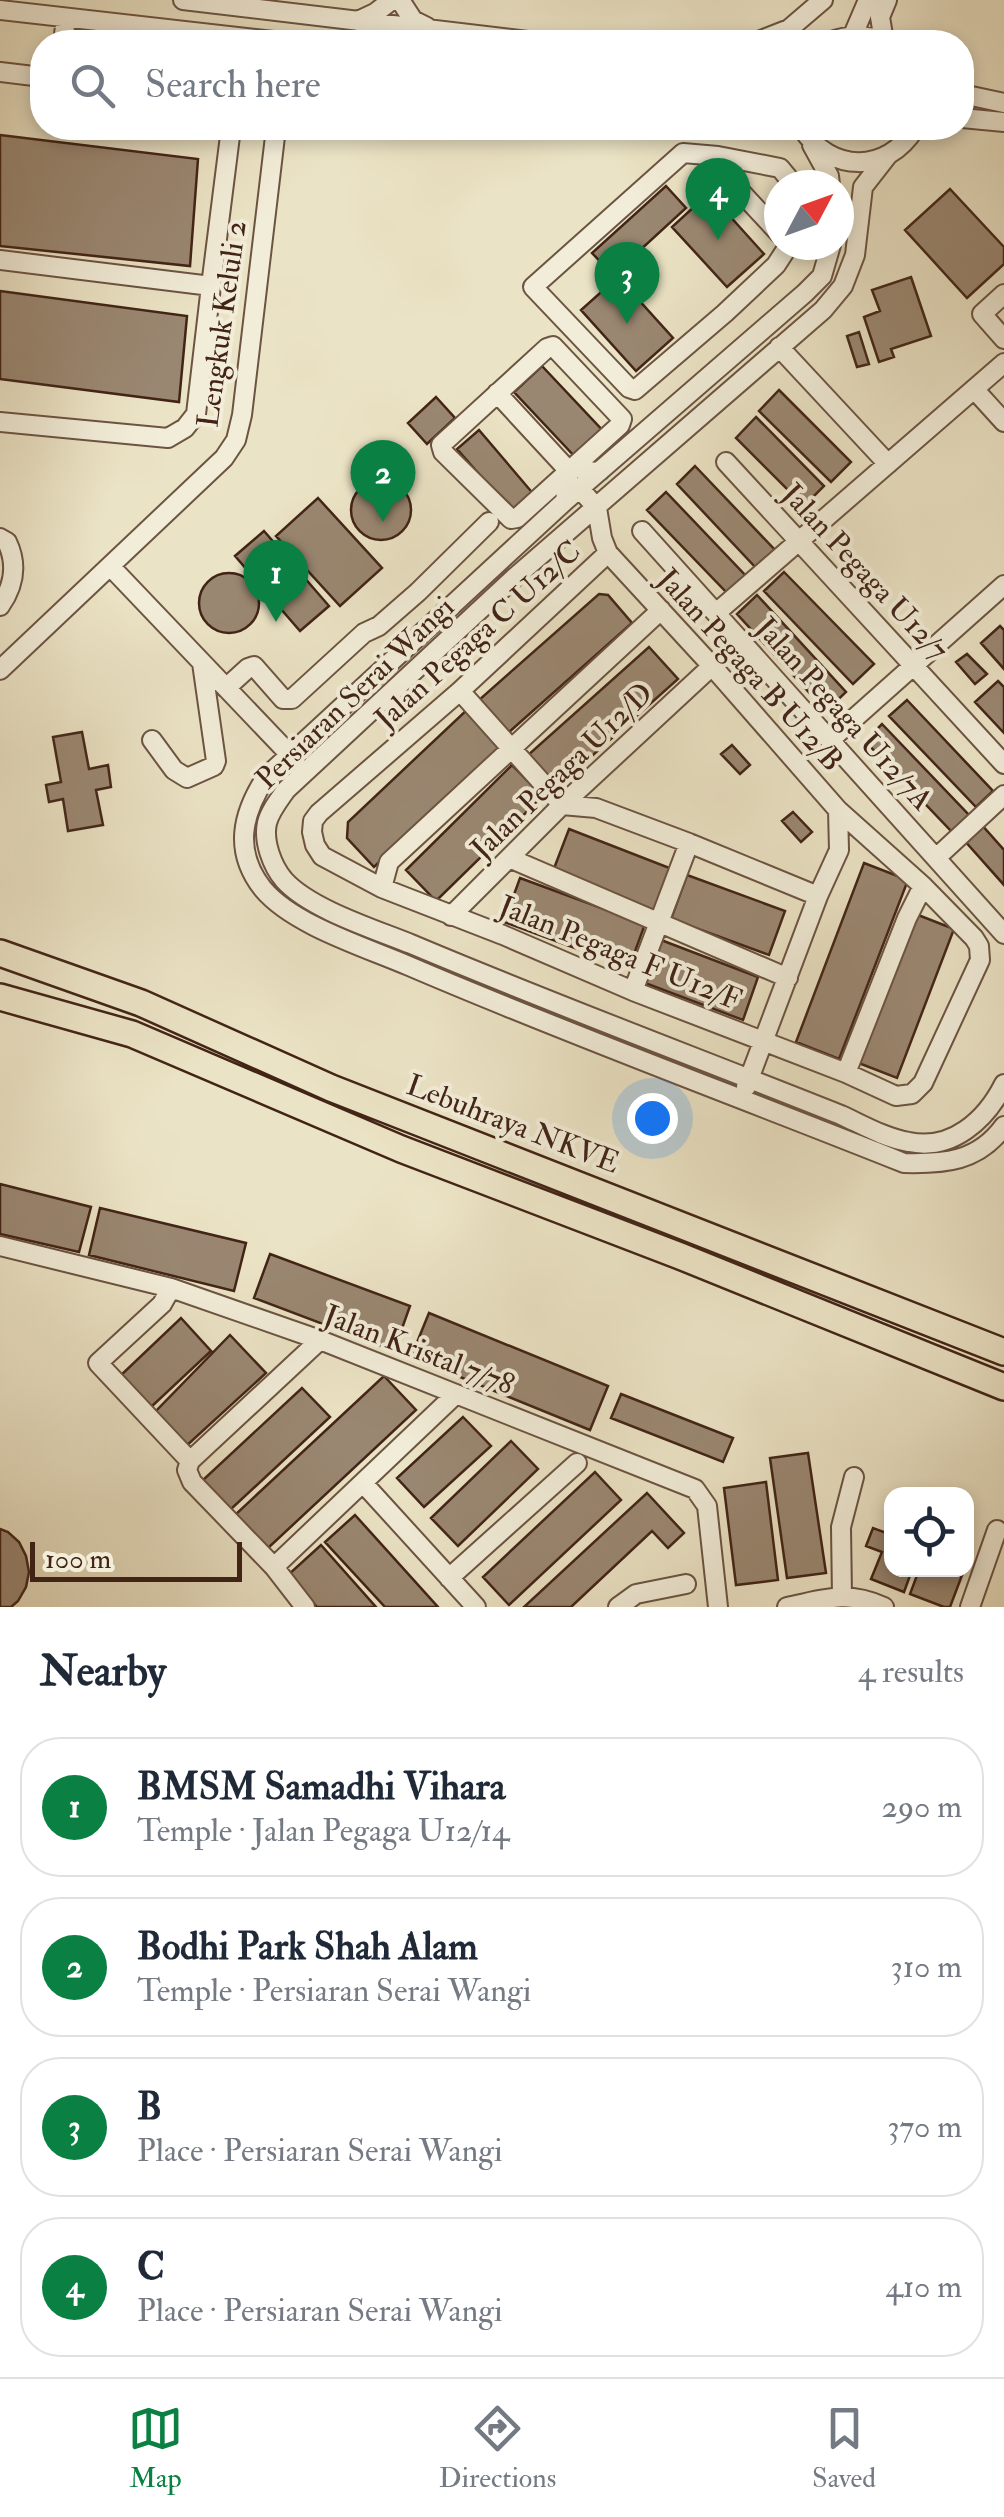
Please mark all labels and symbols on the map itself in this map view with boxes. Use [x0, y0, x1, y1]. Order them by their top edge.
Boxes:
pin: 4 [686, 158, 750, 240]
north arrow [764, 170, 854, 260]
street label: Lengkuk Keluli 2 [189, 218, 255, 430]
pin: 3 [594, 242, 660, 324]
pin: 2 [350, 440, 416, 522]
street label: Jalan Pegaga U12/7 [773, 475, 956, 668]
street label: Jalan Pegaga C U12/C [367, 533, 589, 738]
pin: 1 [244, 540, 308, 622]
street label: Jalan Pegaga B U12/B [649, 560, 851, 779]
street label: Persiaran Serai Wangi [248, 589, 462, 797]
street label: Jalan Pegaga U12/7A [747, 609, 940, 818]
street label: Jalan Pegaga U12/D [463, 675, 661, 868]
street label: Jalan Pegaga F U12/F [492, 887, 747, 1019]
street label: Lebuhraya NKVE [401, 1066, 625, 1182]
your location [627, 1093, 678, 1144]
street label: Jalan Kristal 7/78 [318, 1296, 520, 1403]
scale bar [30, 1537, 242, 1582]

